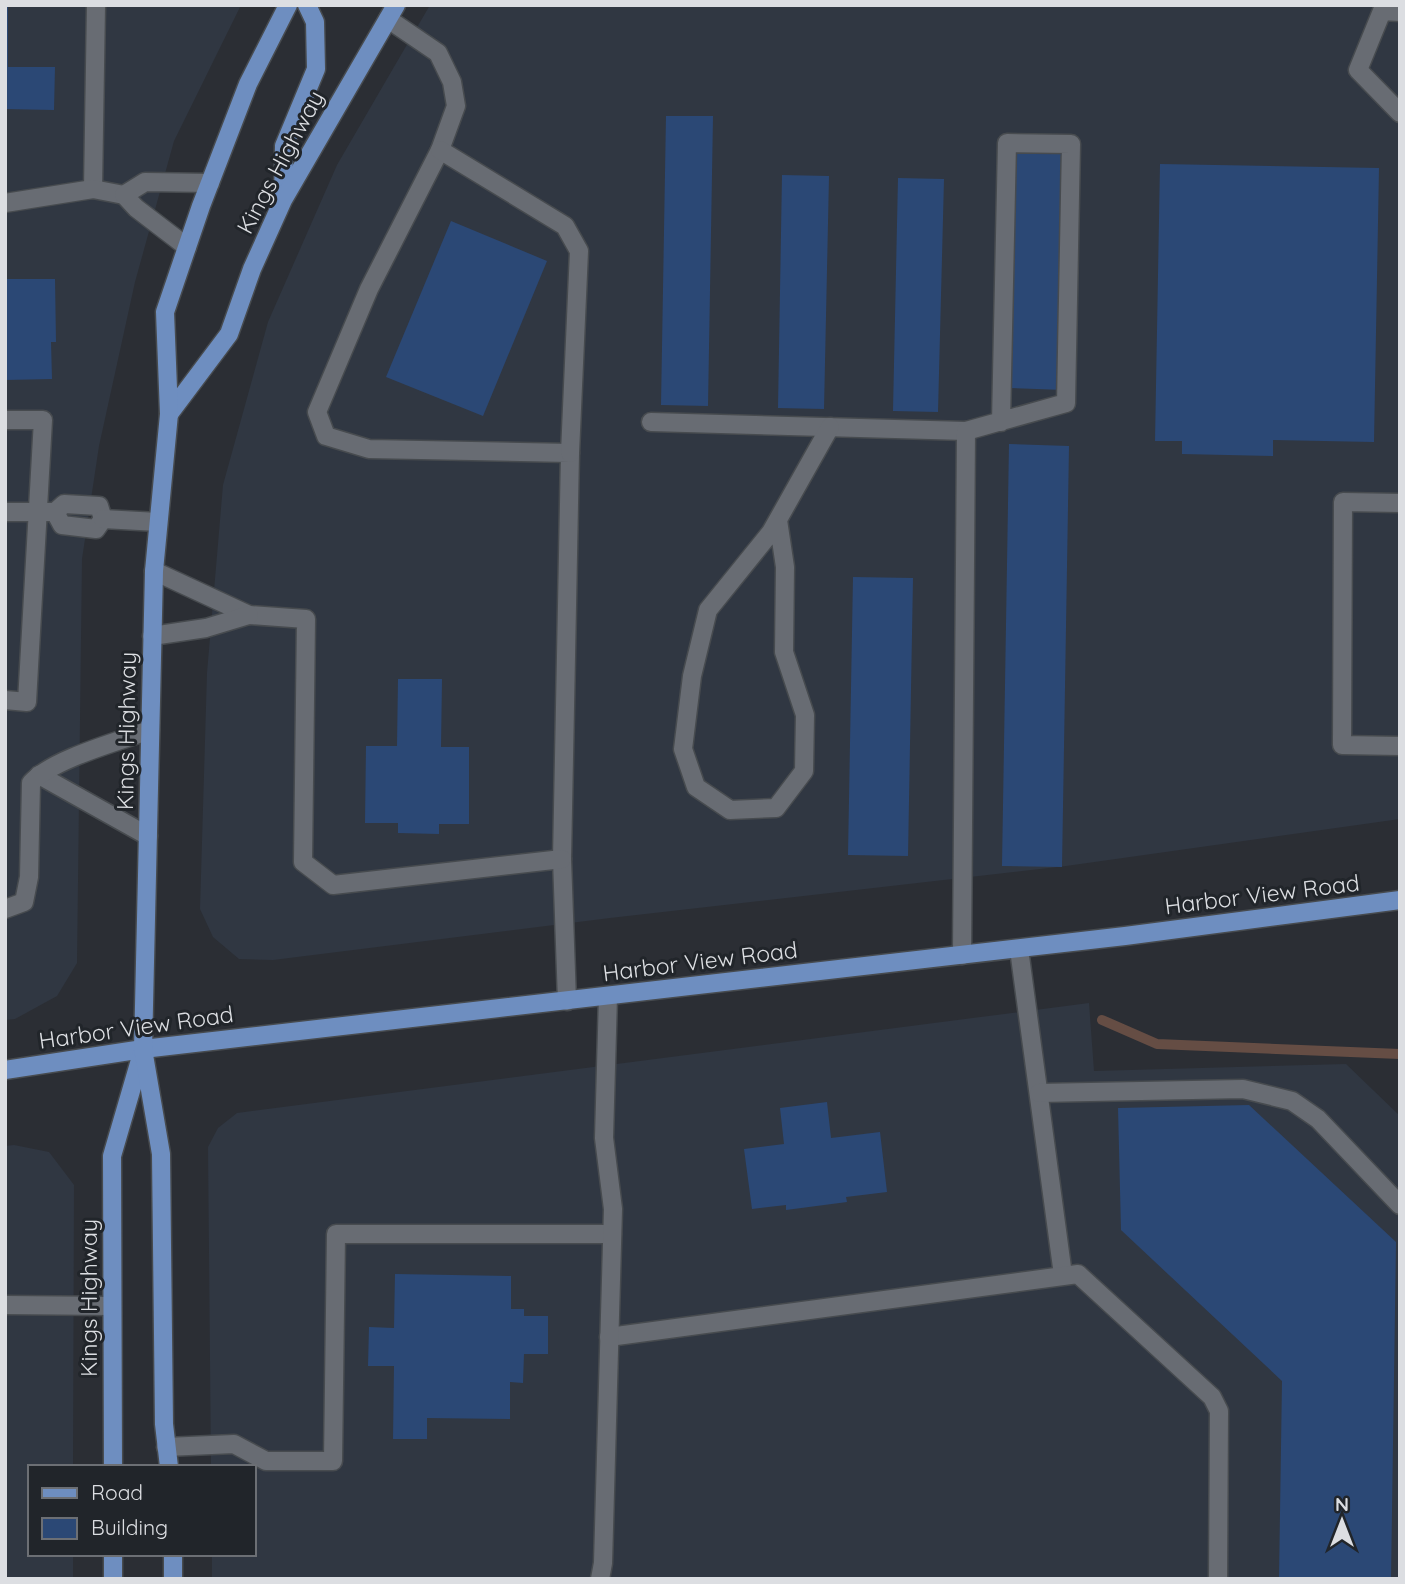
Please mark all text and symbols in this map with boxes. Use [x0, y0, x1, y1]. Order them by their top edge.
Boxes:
street label: Kings Highway [230, 85, 330, 239]
street label: Kings Highway [110, 652, 142, 810]
street label: Harbor View Road [1163, 868, 1361, 920]
street label: Harbor View Road [601, 935, 799, 987]
street label: Harbor View Road [37, 999, 235, 1055]
street label: Kings Highway [74, 1219, 103, 1377]
legend [28, 1465, 256, 1556]
text: Road [91, 1479, 143, 1505]
north arrow [1307, 1486, 1377, 1556]
text: N [1335, 1492, 1349, 1516]
text: Building [91, 1514, 168, 1540]

